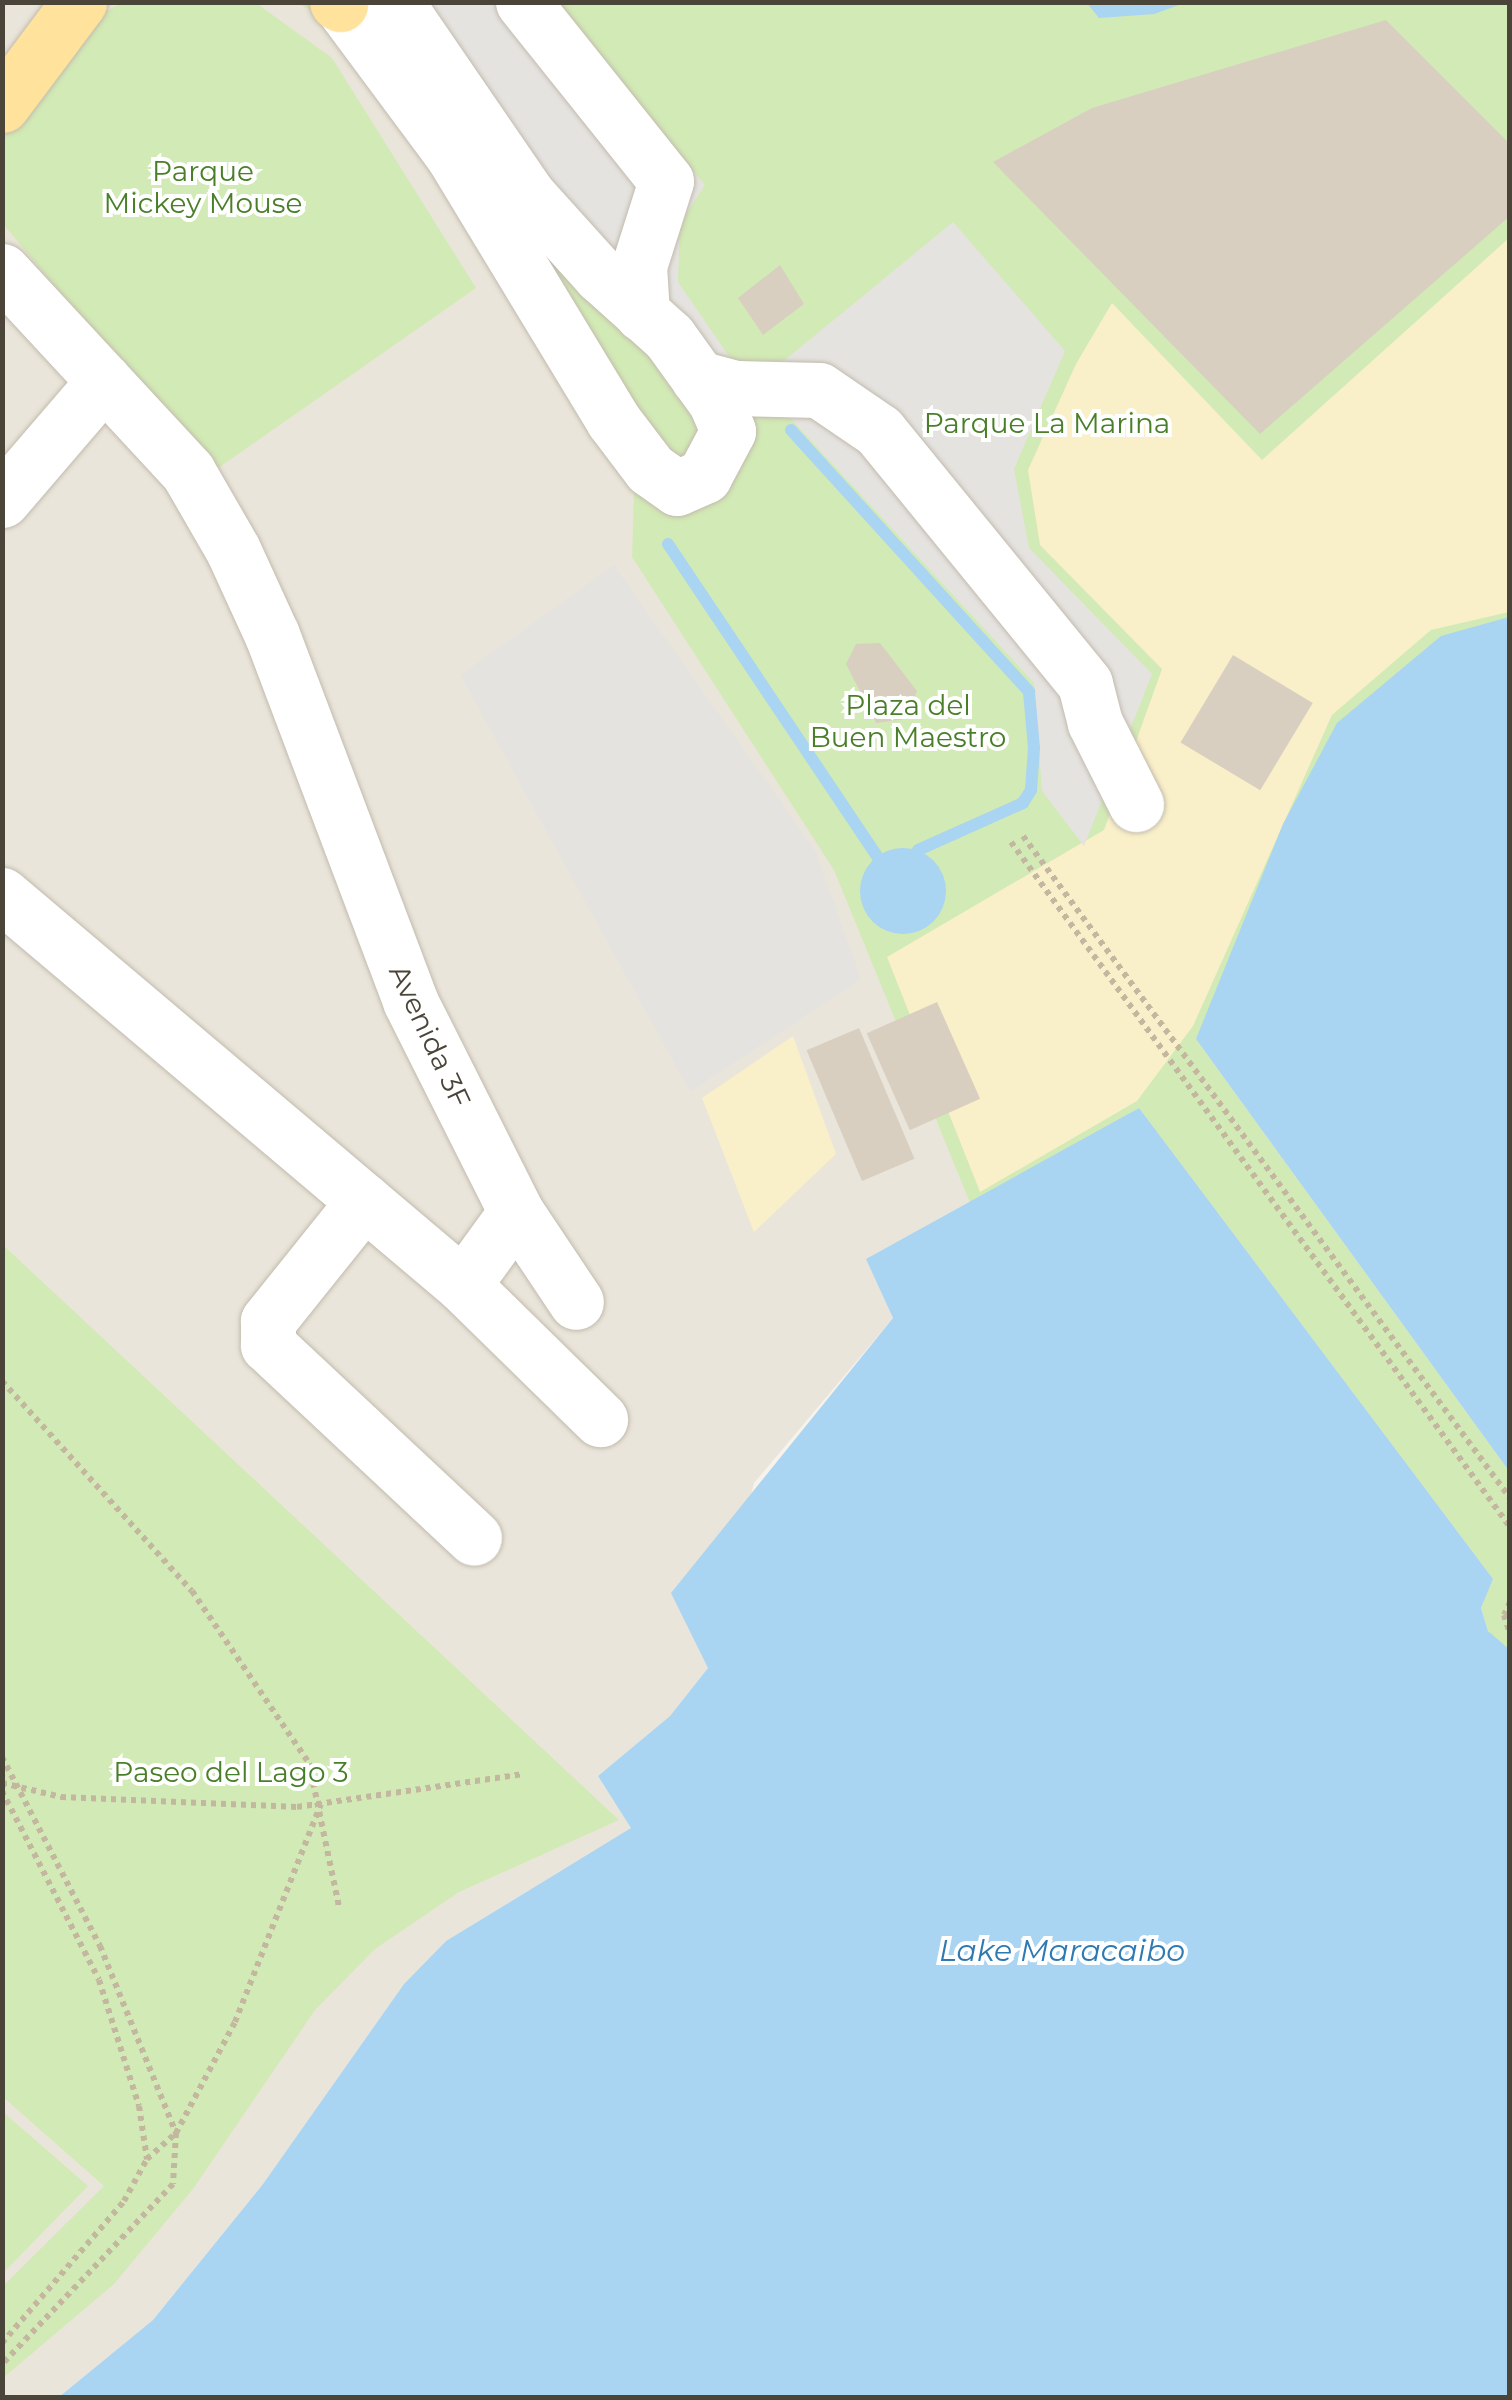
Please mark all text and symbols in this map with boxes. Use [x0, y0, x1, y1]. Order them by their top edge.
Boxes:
park label: Parque Mickey Mouse [104, 154, 302, 220]
park label: Parque La Marina [924, 406, 1170, 440]
park label: Plaza del Buen Maestro [810, 688, 1006, 754]
street label: Avenida 3F [382, 959, 478, 1113]
park label: Paseo del Lago 3 [113, 1755, 349, 1789]
water label: Lake Maracaibo [939, 1933, 1185, 1969]

